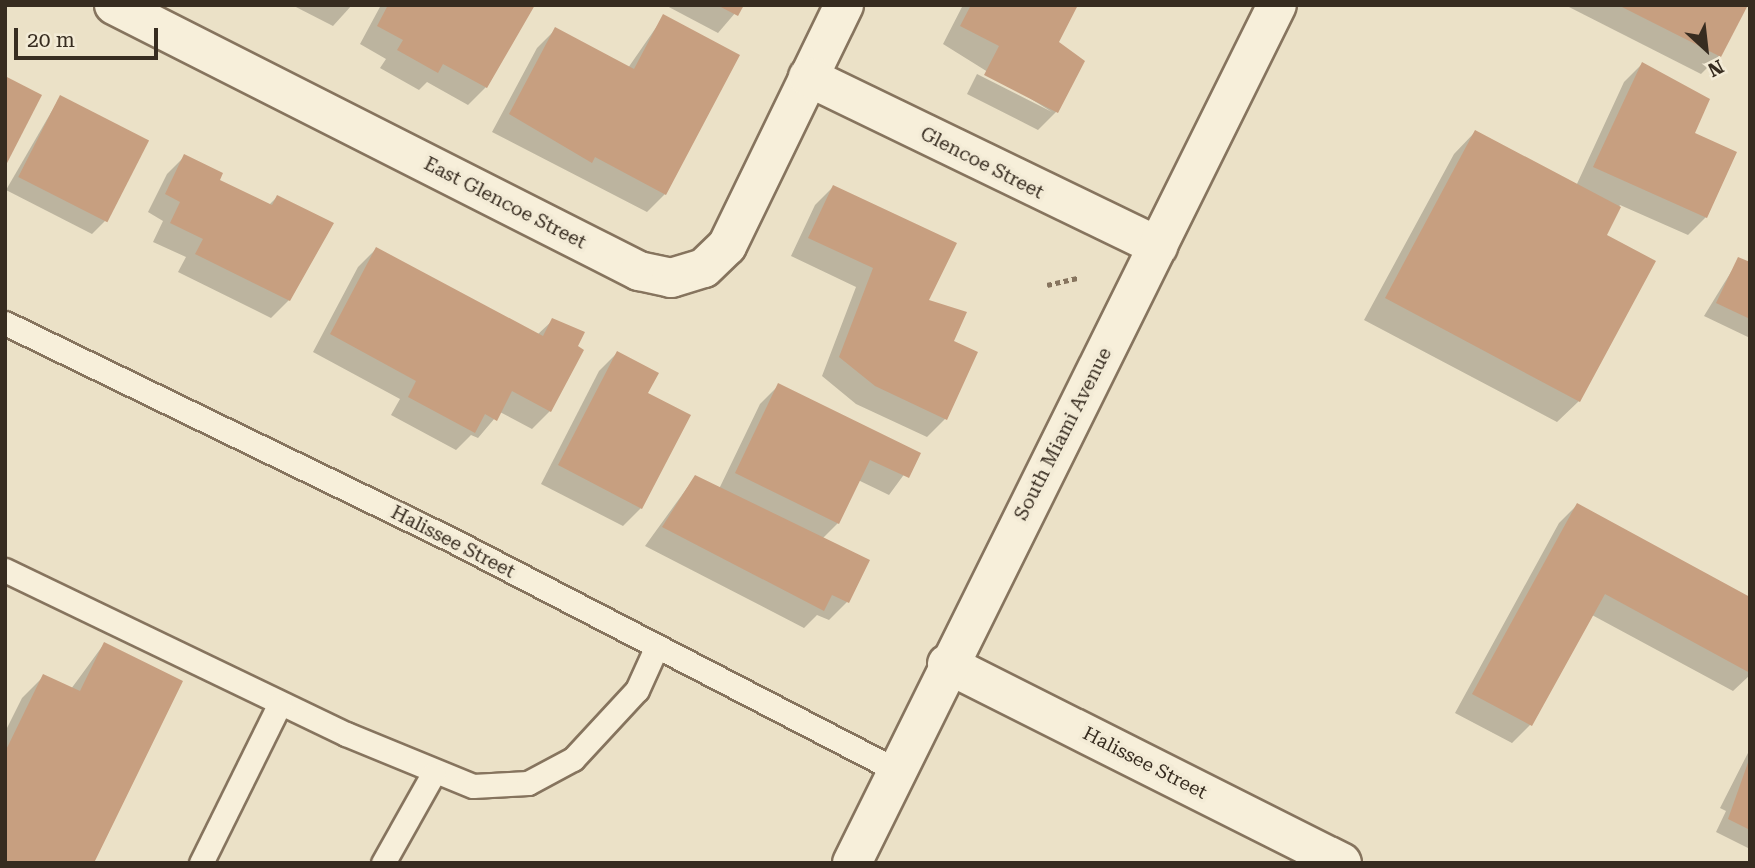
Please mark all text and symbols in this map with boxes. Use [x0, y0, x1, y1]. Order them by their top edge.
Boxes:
scale bar [18, 14, 161, 58]
north arrow [1671, 14, 1741, 84]
text: 20 m [27, 28, 75, 52]
text: N [1704, 55, 1728, 82]
street label: Glencoe Street [917, 122, 1047, 204]
street label: East Glencoe Street [420, 152, 590, 254]
street label: South Miami Avenue [1010, 344, 1116, 524]
street label: Halissee Street [387, 501, 519, 583]
street label: Halissee Street [1079, 722, 1211, 804]

